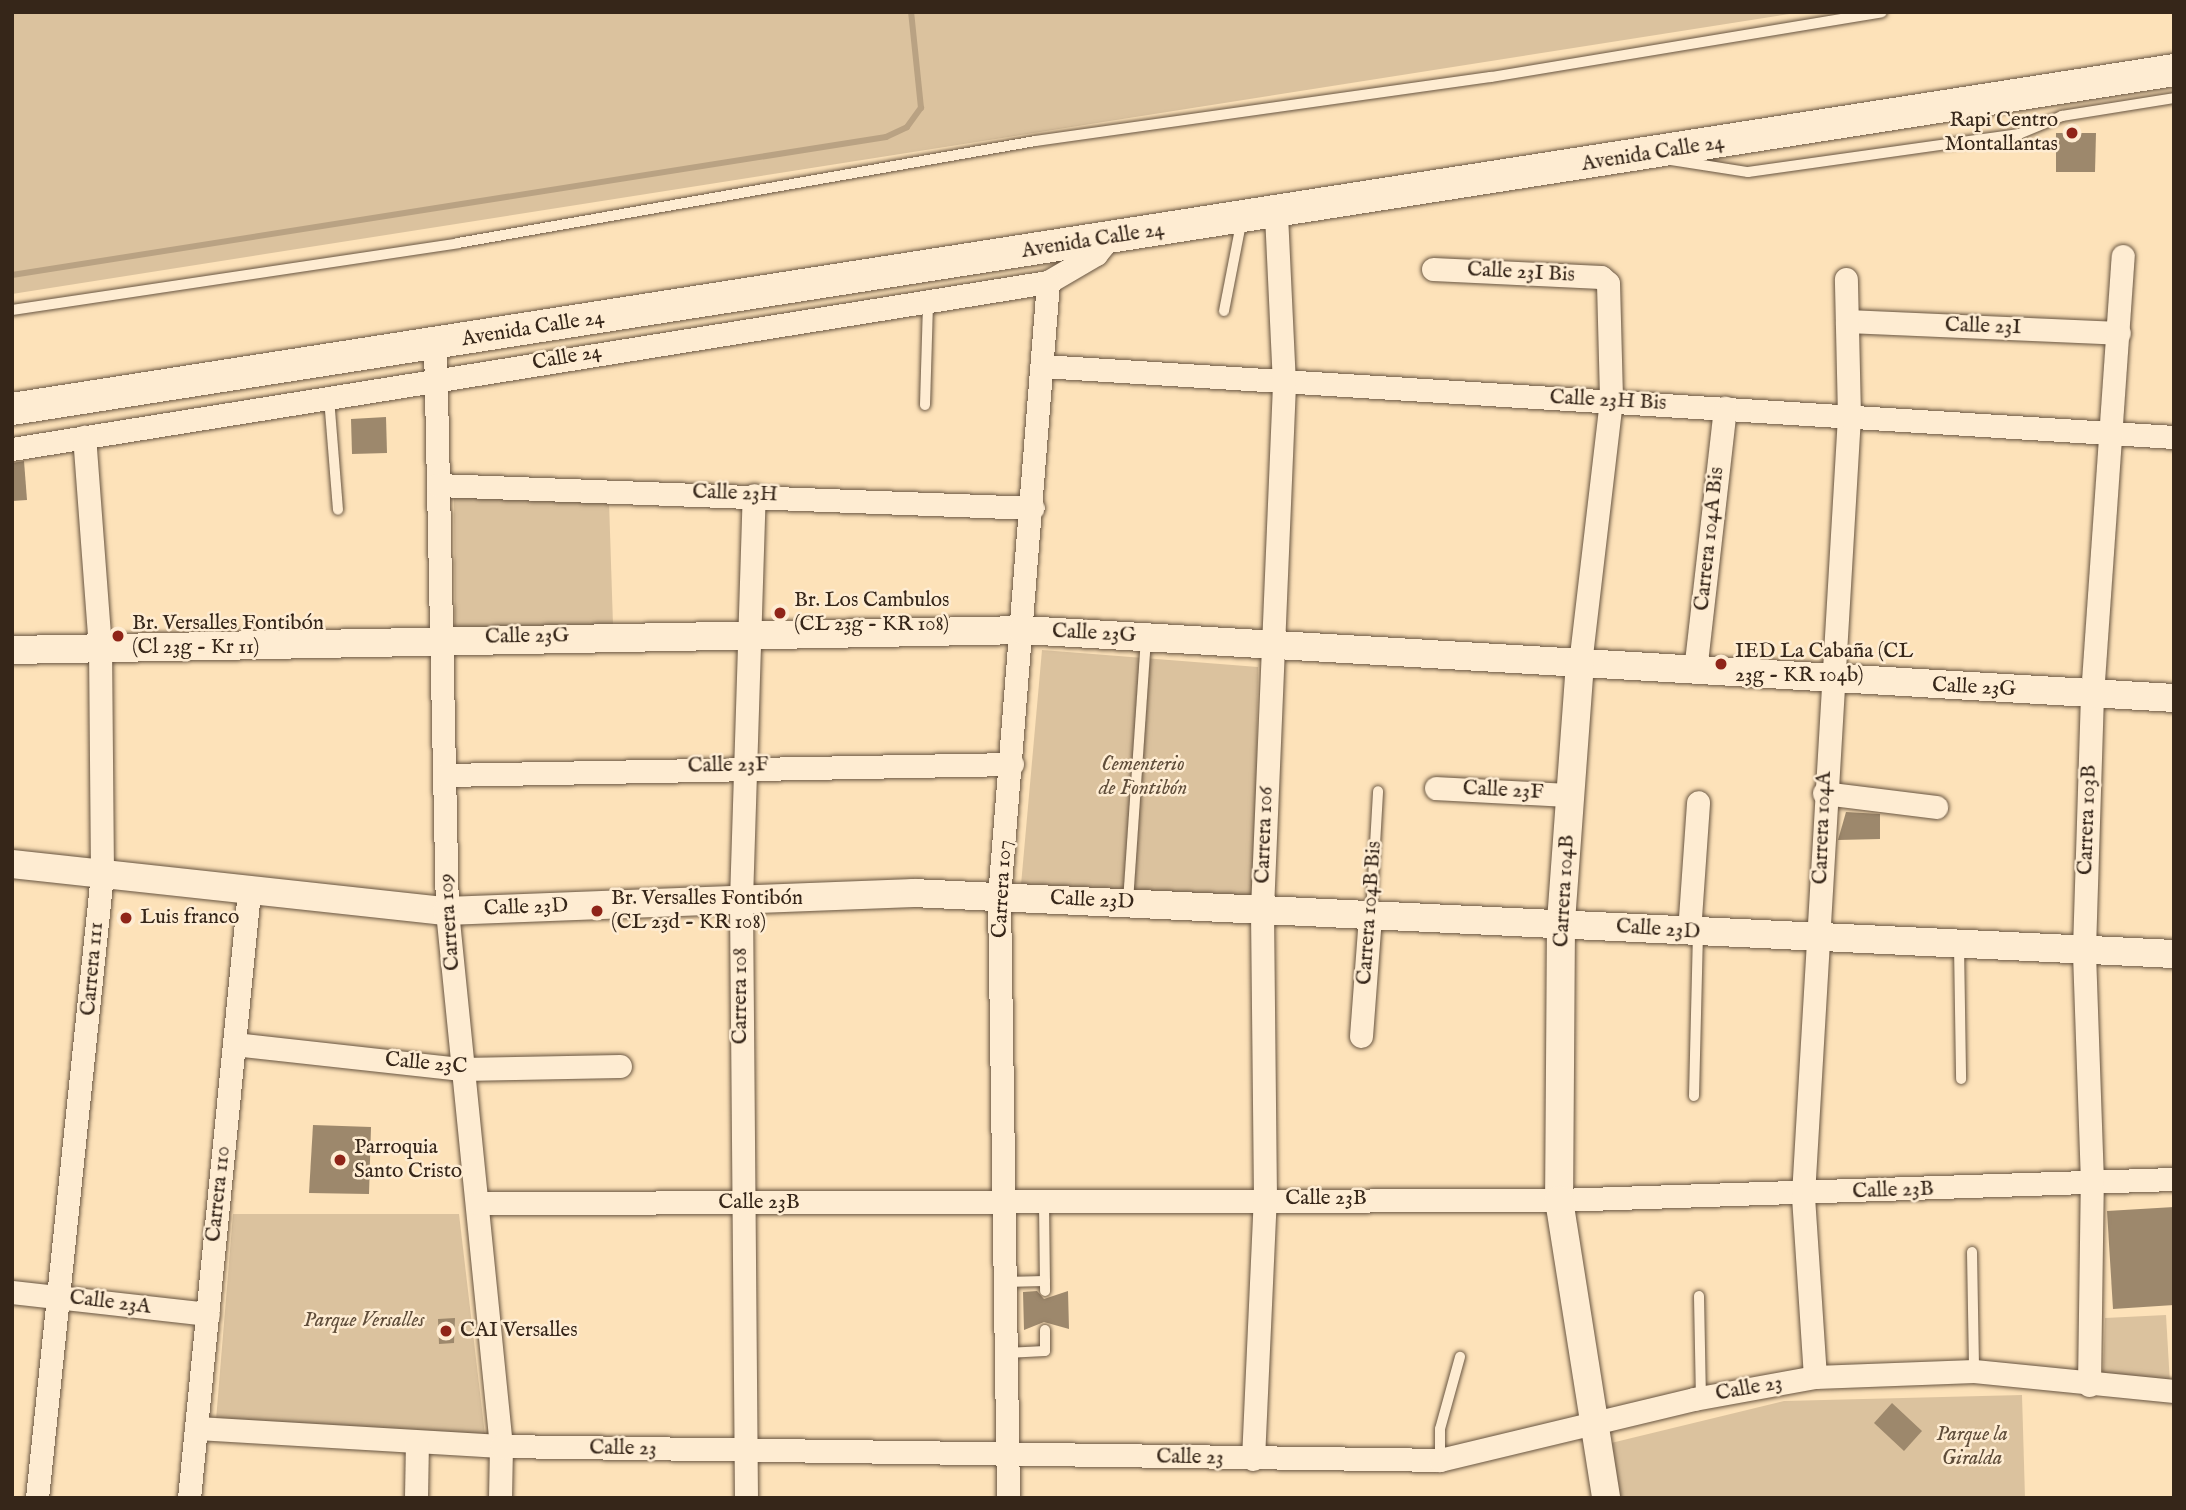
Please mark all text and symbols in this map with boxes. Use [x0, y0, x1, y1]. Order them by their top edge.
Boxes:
place label: Rapi Centro Montallantas [1944, 108, 2058, 158]
marker: Rapi Centro Montallantas [2064, 125, 2080, 141]
street label: Avenida Calle 24 [1580, 130, 1726, 178]
street label: Avenida Calle 24 [1020, 217, 1166, 265]
street label: Calle 23I Bis [1466, 258, 1576, 288]
street label: Avenida Calle 24 [460, 305, 606, 353]
street label: Calle 23I [1944, 313, 2022, 341]
street label: Calle 24 [530, 340, 604, 376]
street label: Calle 23H Bis [1549, 385, 1667, 417]
street label: Carrera 104A Bis [1690, 466, 1730, 612]
street label: Calle 23H [692, 480, 778, 508]
place label: Br. Los Cambulos (CL 23g - KR 108) [794, 588, 949, 638]
marker: Br. Los Cambulos (CL 23g - KR 108) [772, 605, 788, 621]
place label: Br. Versalles Fontibón (Cl 23g - Kr 11) [132, 611, 324, 661]
street label: Calle 23G [1051, 619, 1137, 649]
street label: Calle 23G [485, 624, 569, 650]
marker: Br. Versalles Fontibón (Cl 23g - Kr 11) [110, 628, 126, 644]
place label: IED La Cabaña (CL 23g - KR 104b) [1735, 639, 1913, 689]
marker: IED La Cabaña (CL 23g - KR 104b) [1713, 656, 1729, 672]
street label: Calle 23G [1931, 673, 2017, 703]
park label: Cementerio de Fontibón [1099, 752, 1187, 802]
street label: Calle 23F [687, 753, 769, 779]
street label: Carrera 103B [2073, 764, 2103, 876]
street label: Carrera 104A [1808, 771, 1838, 885]
street label: Calle 23F [1462, 776, 1544, 806]
street label: Carrera 106 [1251, 786, 1279, 884]
street label: Carrera 104B [1549, 834, 1581, 948]
street label: Carrera 107 [988, 839, 1018, 939]
street label: Carrera 104B Bis [1352, 840, 1388, 986]
street label: Carrera 109 [434, 872, 466, 972]
place label: Br. Versalles Fontibón (CL 23d - KR 108) [611, 886, 803, 936]
street label: Calle 23D [1049, 886, 1135, 916]
street label: Calle 23D [483, 894, 569, 922]
marker: Br. Versalles Fontibón (CL 23d - KR 108) [589, 903, 605, 919]
place label: Luis franco [140, 905, 239, 931]
marker: Luis franco [118, 910, 134, 926]
street label: Calle 23D [1615, 914, 1701, 946]
street label: Carrera 111 [76, 921, 110, 1017]
street label: Carrera 108 [728, 948, 754, 1044]
street label: Calle 23C [384, 1048, 468, 1080]
place label: Parroquia Santo Cristo [354, 1135, 462, 1185]
street label: Carrera 110 [201, 1145, 237, 1243]
marker: Parroquia Santo Cristo [332, 1152, 348, 1168]
street label: Calle 23B [1852, 1177, 1934, 1205]
street label: Calle 23B [1285, 1186, 1367, 1212]
street label: Calle 23B [718, 1190, 800, 1216]
street label: Calle 23A [68, 1286, 152, 1320]
park label: Parque Versalles [304, 1308, 424, 1334]
place label: CAI Versalles [460, 1318, 578, 1344]
marker: CAI Versalles [438, 1323, 454, 1339]
street label: Calle 23 [1714, 1371, 1784, 1407]
park label: Parque la Giralda [1936, 1422, 2008, 1472]
street label: Calle 23 [589, 1436, 657, 1462]
street label: Calle 23 [1156, 1445, 1224, 1471]

